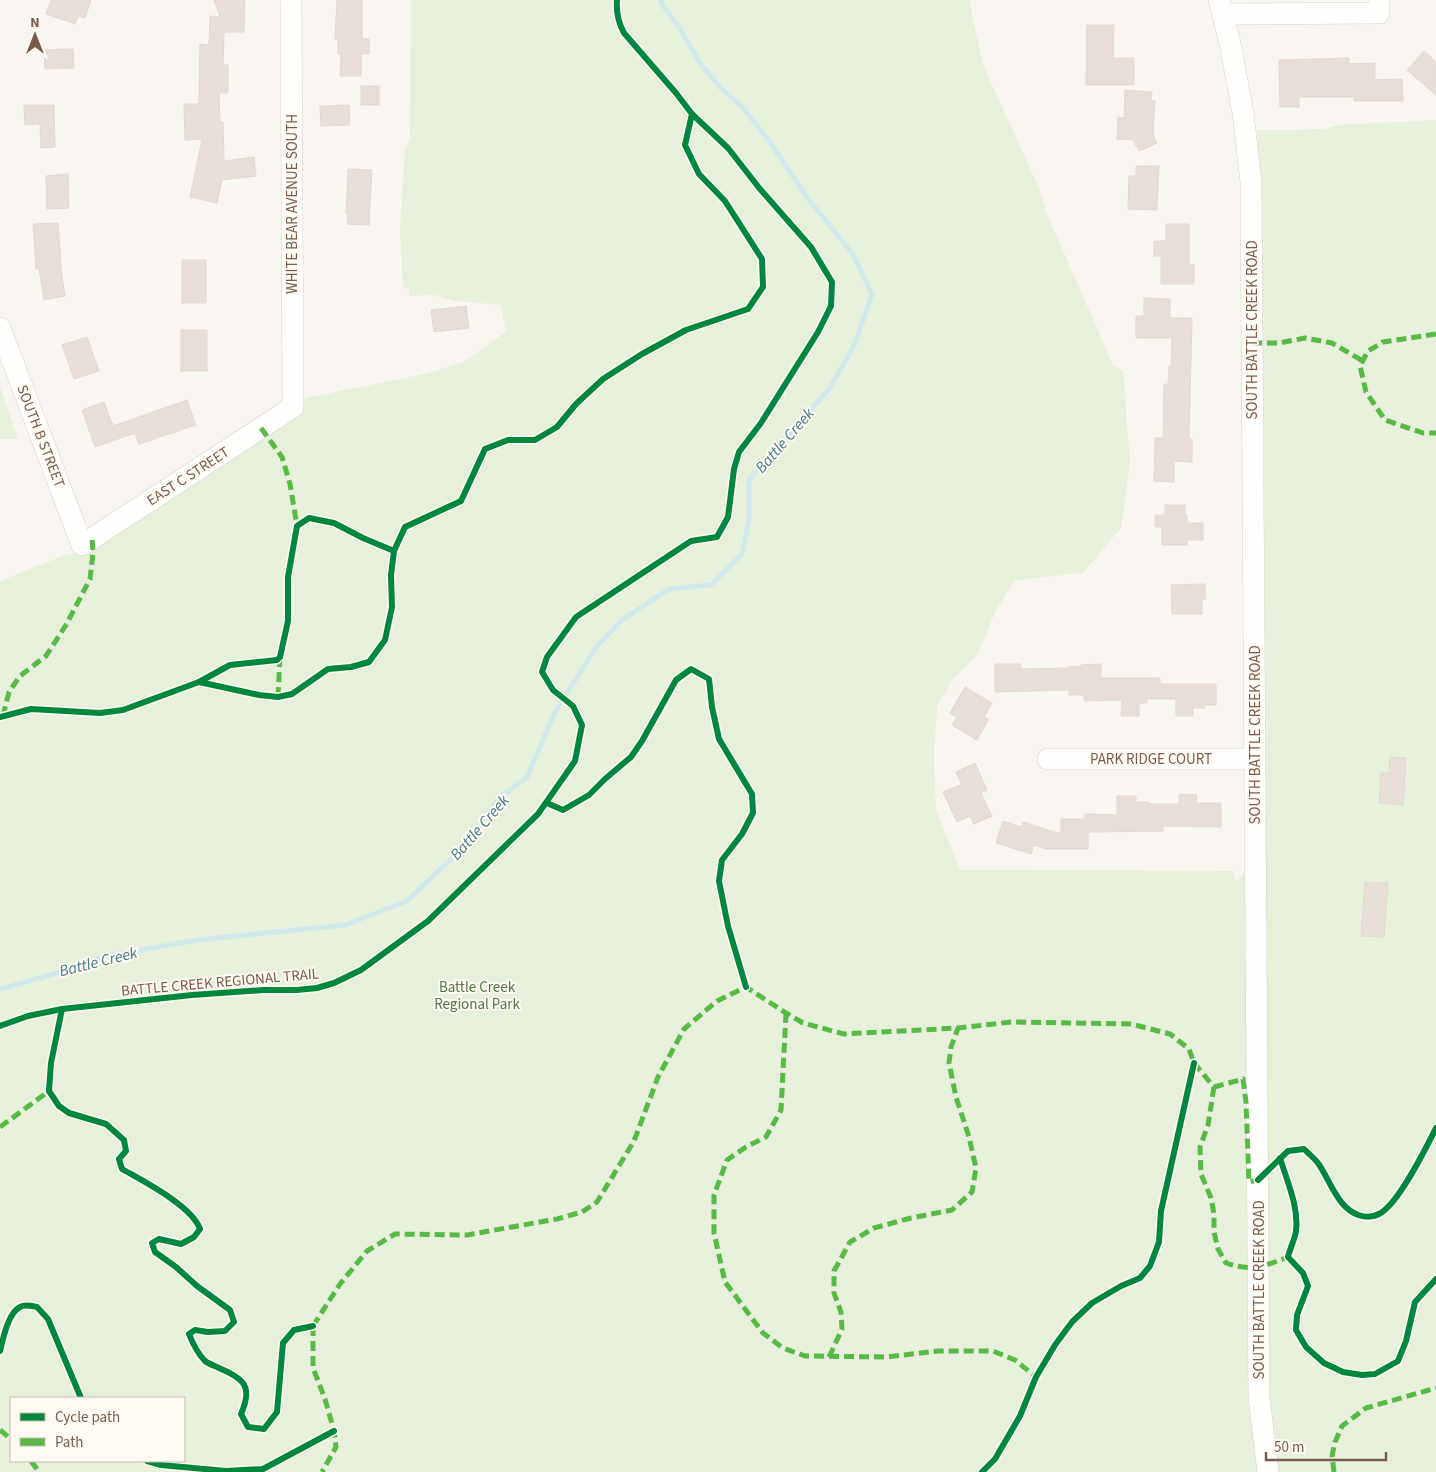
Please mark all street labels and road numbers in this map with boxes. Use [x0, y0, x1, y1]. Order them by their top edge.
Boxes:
street label: WHITE BEAR AVENUE SOUTH [282, 114, 303, 294]
street label: SOUTH BATTLE CREEK ROAD [1242, 240, 1263, 420]
street label: SOUTH B STREET [11, 382, 70, 491]
street label: EAST C STREET [143, 442, 234, 511]
street label: SOUTH BATTLE CREEK ROAD [1245, 645, 1266, 825]
street label: PARK RIDGE COURT [1090, 749, 1212, 770]
street label: BATTLE CREEK REGIONAL TRAIL [120, 963, 320, 1002]
street label: SOUTH BATTLE CREEK ROAD [1249, 1200, 1270, 1380]

